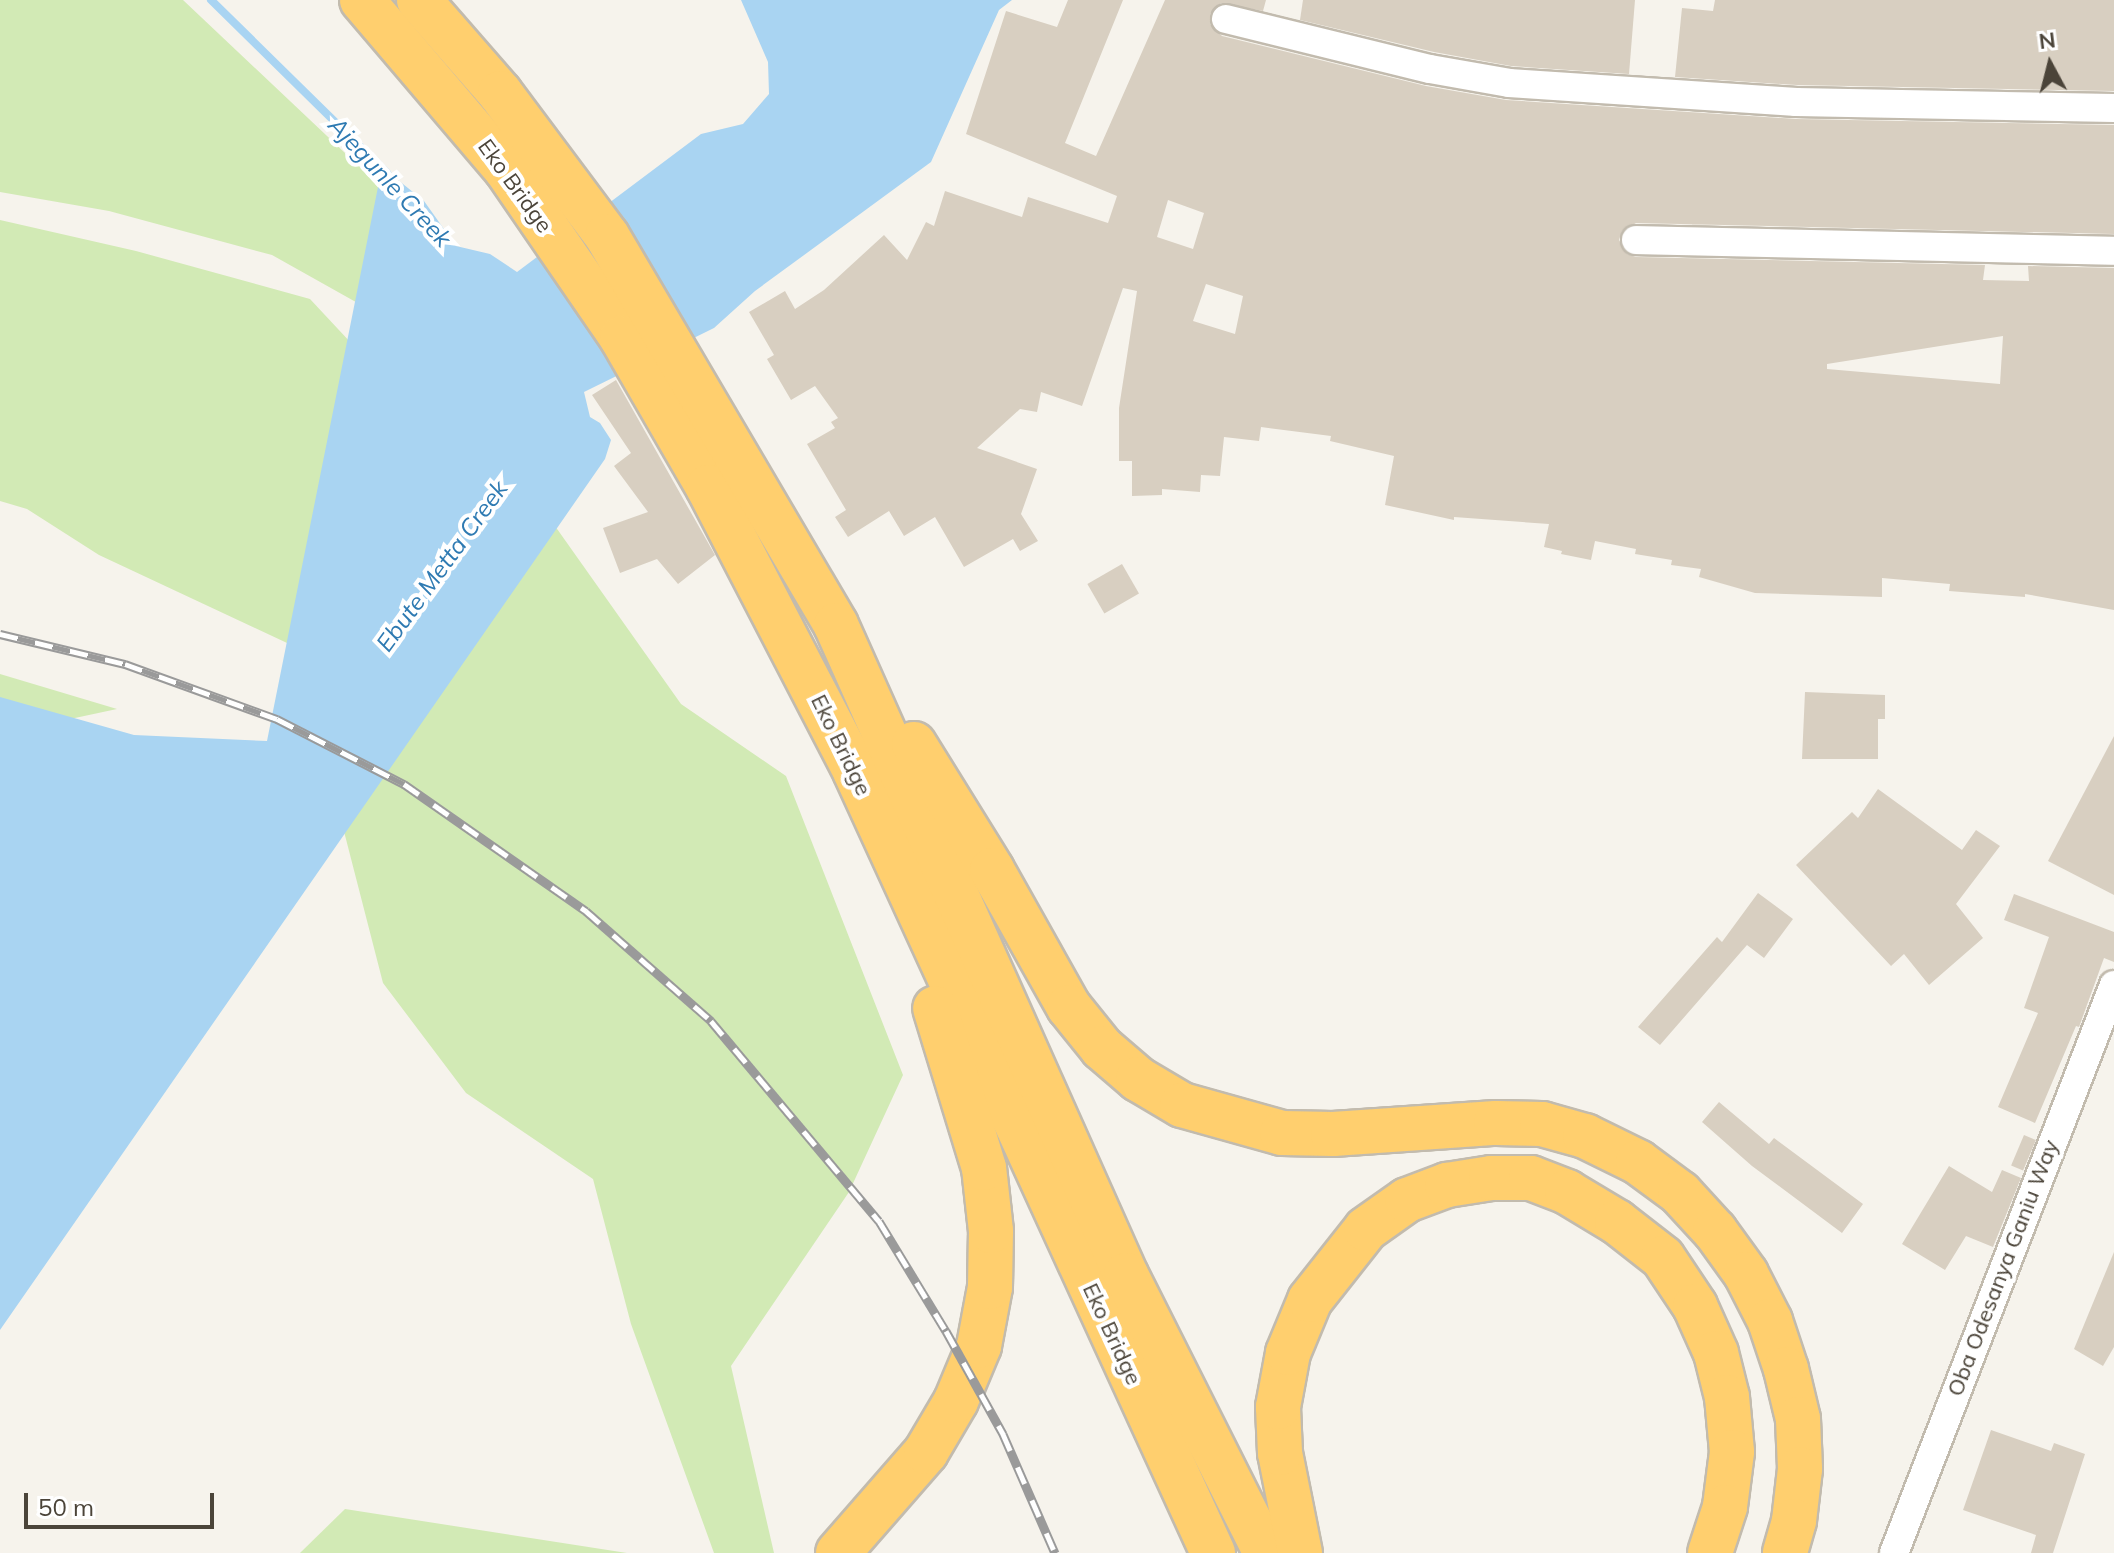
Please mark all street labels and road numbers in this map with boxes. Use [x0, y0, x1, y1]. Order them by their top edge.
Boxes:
street label: Eko Bridge [472, 134, 558, 238]
street label: Eko Bridge [805, 690, 877, 800]
street label: Oba Odesanya Ganiu Way [1942, 1136, 2064, 1400]
street label: Eko Bridge [1077, 1279, 1147, 1389]

